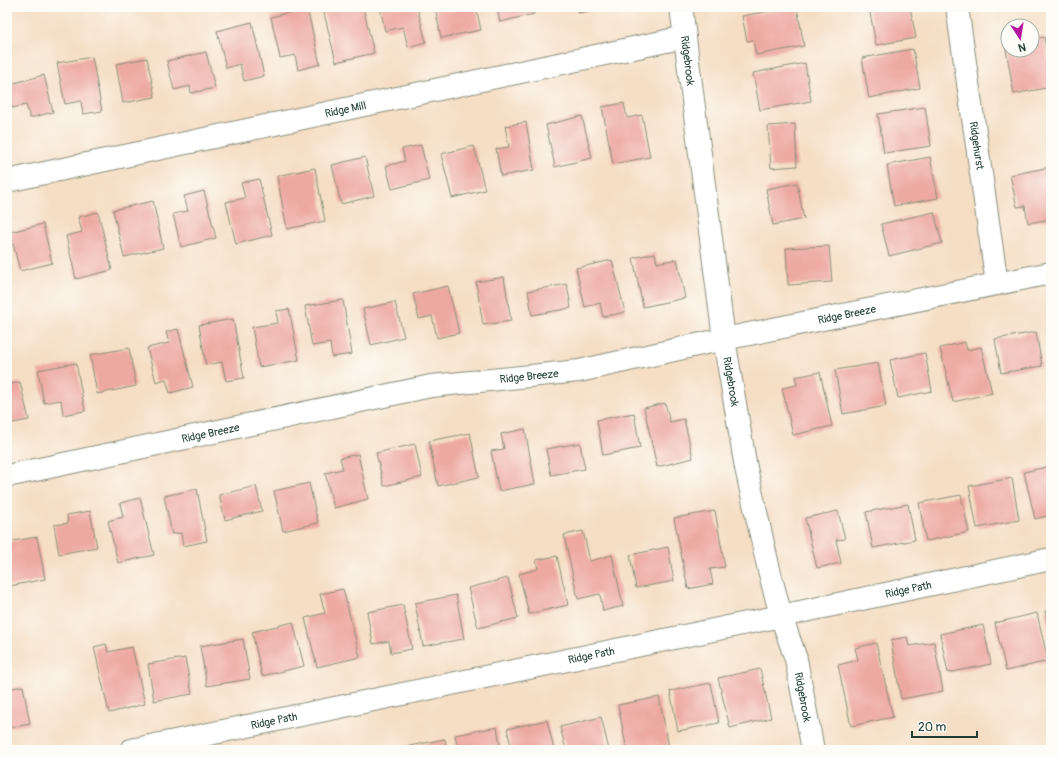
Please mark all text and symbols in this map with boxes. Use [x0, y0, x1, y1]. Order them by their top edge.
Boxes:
north arrow [1000, 18, 1040, 58]
street label: Ridgebrook [678, 35, 697, 87]
text: N [1016, 40, 1027, 55]
street label: Ridge Mill [324, 99, 368, 120]
street label: Ridgehurst [967, 121, 987, 171]
street label: Ridge Breeze [817, 302, 878, 327]
street label: Ridgebrook [720, 356, 741, 408]
street label: Ridge Breeze [499, 367, 560, 386]
street label: Ridge Breeze [180, 421, 241, 446]
street label: Ridge Path [884, 578, 933, 601]
street label: Ridge Path [567, 644, 616, 667]
street label: Ridgebrook [792, 671, 814, 723]
street label: Ridge Path [250, 710, 298, 732]
scale bar [912, 713, 977, 739]
text: 20 m [918, 720, 947, 735]

